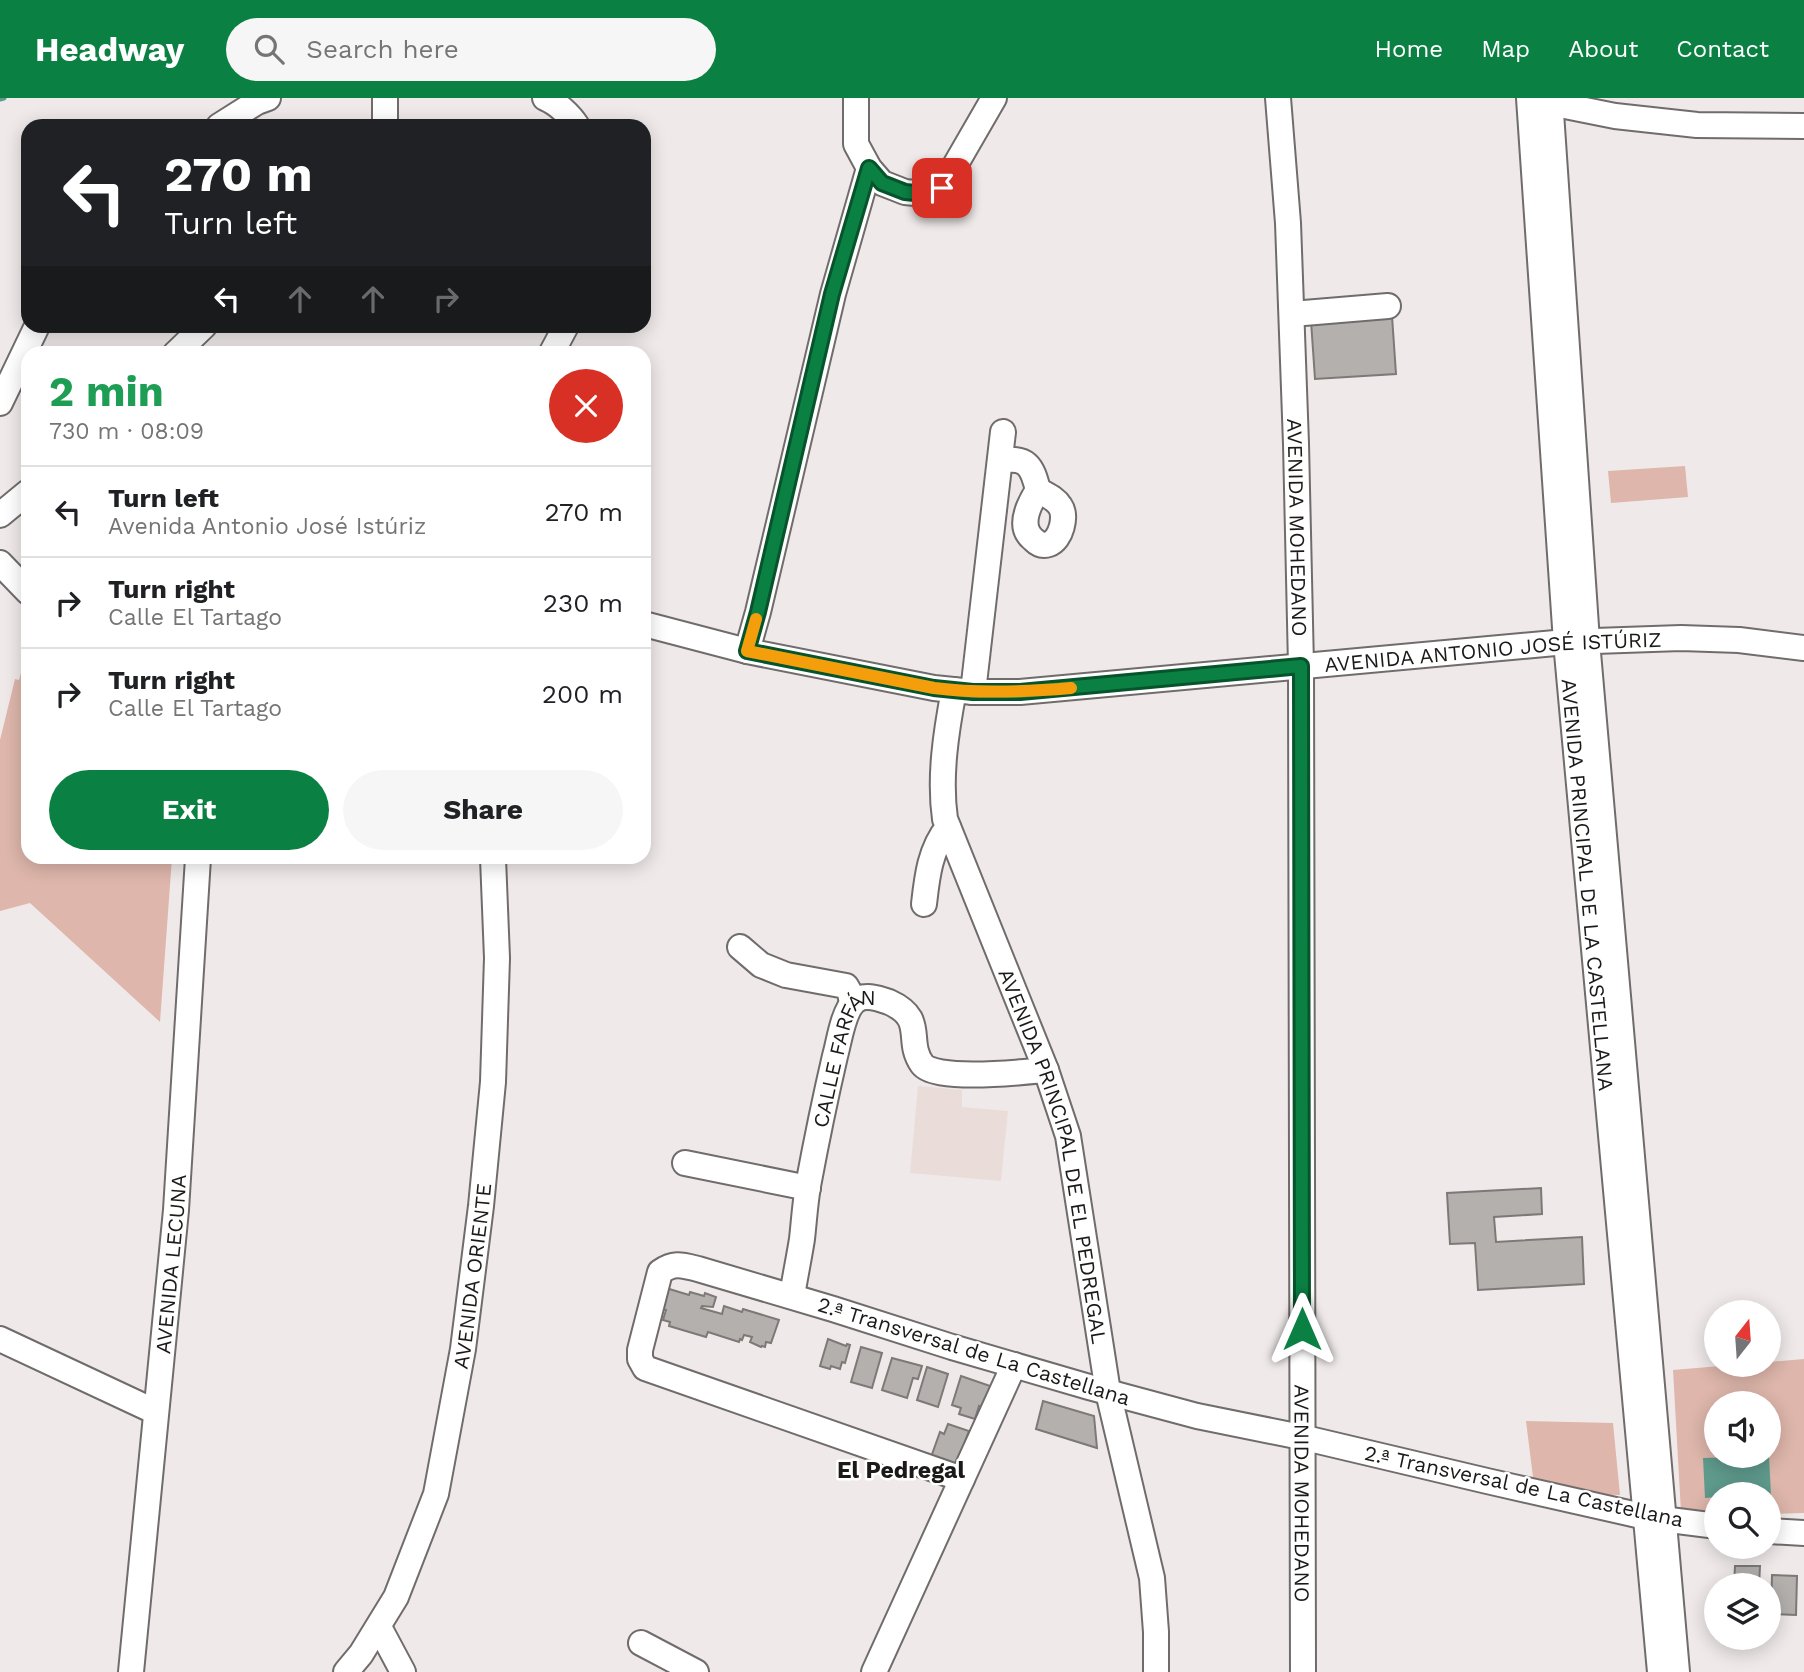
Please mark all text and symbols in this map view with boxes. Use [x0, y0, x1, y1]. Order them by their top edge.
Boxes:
search box [226, 18, 716, 81]
text: Headway [35, 30, 184, 69]
icon: search [250, 30, 288, 68]
text: Search here [306, 34, 459, 64]
text: Home [1375, 35, 1443, 63]
text: Map [1481, 35, 1530, 63]
text: About [1568, 35, 1638, 63]
text: Contact [1676, 35, 1769, 63]
text: 270 m [164, 145, 313, 203]
icon: left [49, 147, 140, 238]
pin [912, 158, 972, 218]
icon: arrive [923, 169, 961, 207]
text: Turn left [164, 204, 297, 242]
icon: left [208, 280, 246, 318]
icon: ahead [281, 280, 319, 318]
icon: ahead [354, 280, 392, 318]
icon: right [427, 280, 465, 318]
text: 2 min [49, 367, 164, 416]
button: close [549, 369, 623, 443]
text: 730 m · 08:09 [49, 418, 204, 445]
street label: AVENIDA MOHEDANO [1283, 418, 1313, 637]
text: Turn left [108, 483, 219, 513]
icon: left [49, 493, 87, 531]
text: 270 m [544, 497, 623, 527]
text: Avenida Antonio José Istúriz [108, 513, 426, 540]
text: Turn right [108, 574, 235, 604]
icon: right [49, 584, 87, 622]
text: 230 m [543, 588, 623, 618]
text: Calle El Tartago [108, 604, 282, 631]
street label: AVENIDA ANTONIO JOSÉ ISTÚRIZ [1323, 626, 1662, 677]
text: Turn right [108, 665, 235, 695]
icon: right [49, 675, 87, 713]
street label: AVENIDA PRINCIPAL DE LA CASTELLANA [1557, 678, 1619, 1092]
text: 200 m [542, 679, 623, 709]
text: Calle El Tartago [108, 695, 282, 722]
button: Exit [49, 770, 329, 850]
button: Share [343, 770, 623, 850]
street label: AVENIDA PRINCIPAL DE EL PEDREGAL [994, 965, 1113, 1346]
street label: CALLE FARFÁN [807, 984, 876, 1130]
street label: AVENIDA LECUNA [150, 1173, 191, 1355]
street label: AVENIDA ORIENTE [447, 1182, 496, 1371]
street label: 2.ª Transversal de La Castellana [815, 1291, 1133, 1411]
position arrow [1265, 1292, 1339, 1366]
north arrow [1704, 1300, 1782, 1377]
map controls [1704, 1300, 1781, 1650]
street label: AVENIDA MOHEDANO [1290, 1384, 1315, 1603]
button: sound [1704, 1391, 1781, 1468]
street label: 2.ª Transversal de La Castellana [1362, 1440, 1686, 1532]
district label: El Pedregal [837, 1457, 965, 1484]
button: search [1704, 1482, 1781, 1559]
button: layers [1704, 1573, 1781, 1650]

